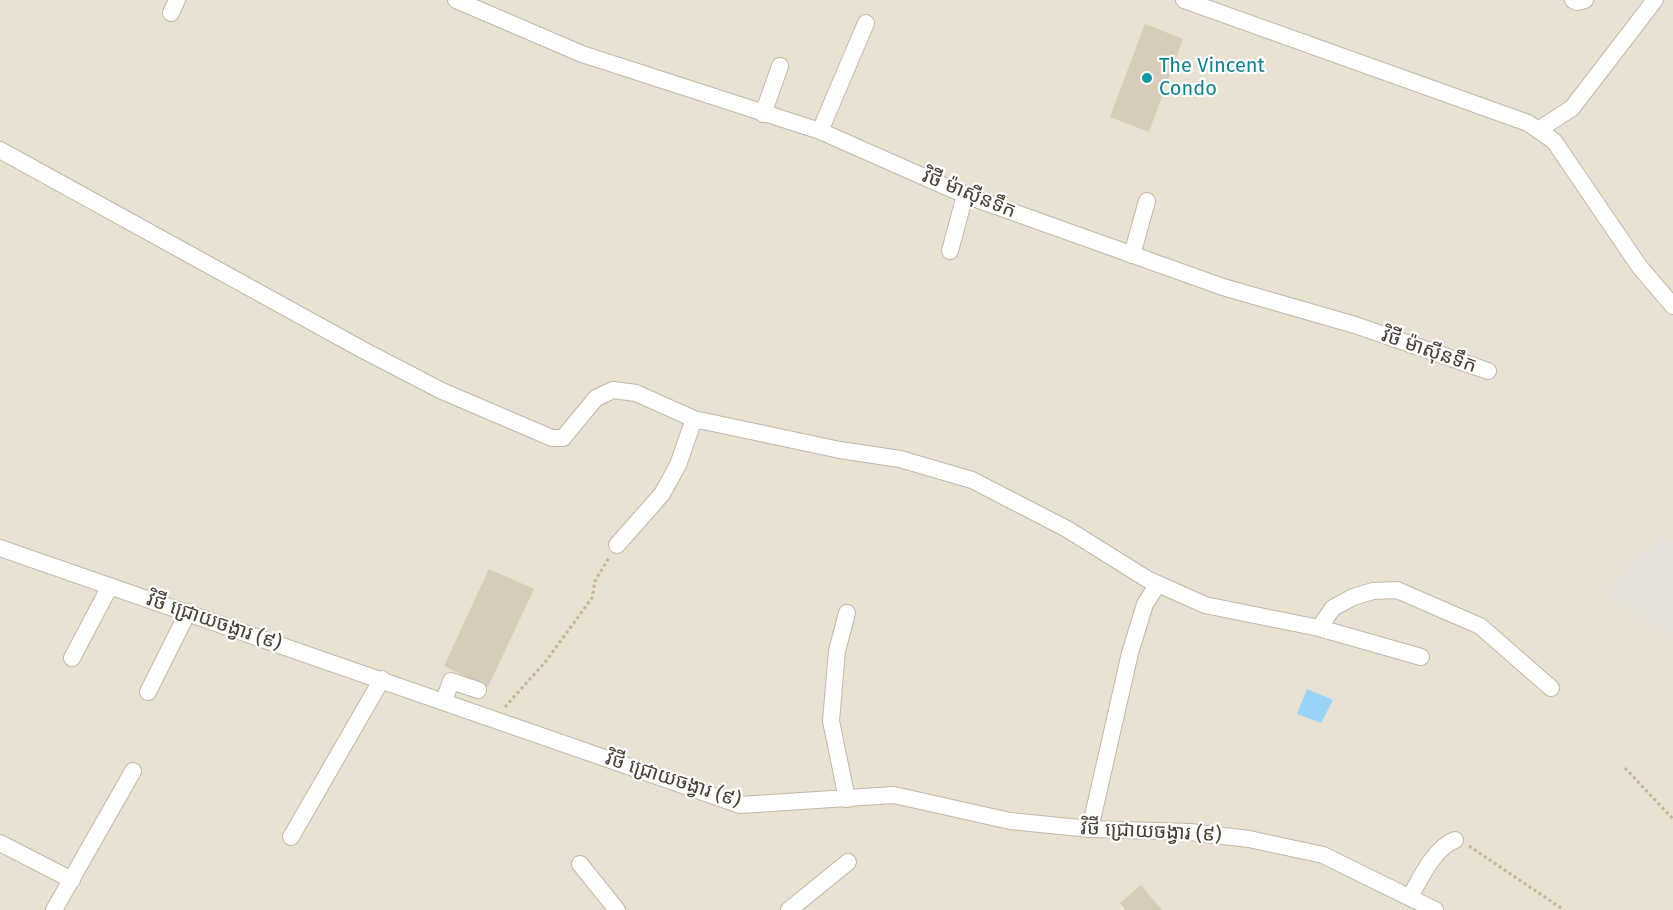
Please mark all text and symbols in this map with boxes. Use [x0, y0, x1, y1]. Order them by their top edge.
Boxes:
place label: The Vincent Condo [1159, 54, 1265, 101]
marker: The Vincent Condo [1140, 71, 1154, 85]
street label: វិថី ម៉ាស៊ីនទឹក [919, 164, 1019, 224]
street label: វិថី ម៉ាស៊ីនទឹក [1378, 324, 1480, 378]
street label: វិថី ជ្រោយចង្វារ (៩) [143, 588, 285, 656]
street label: វិថី ជ្រោយចង្វារ (៩) [602, 747, 744, 813]
street label: វិថី ជ្រោយចង្វារ (៩) [1080, 816, 1222, 848]

